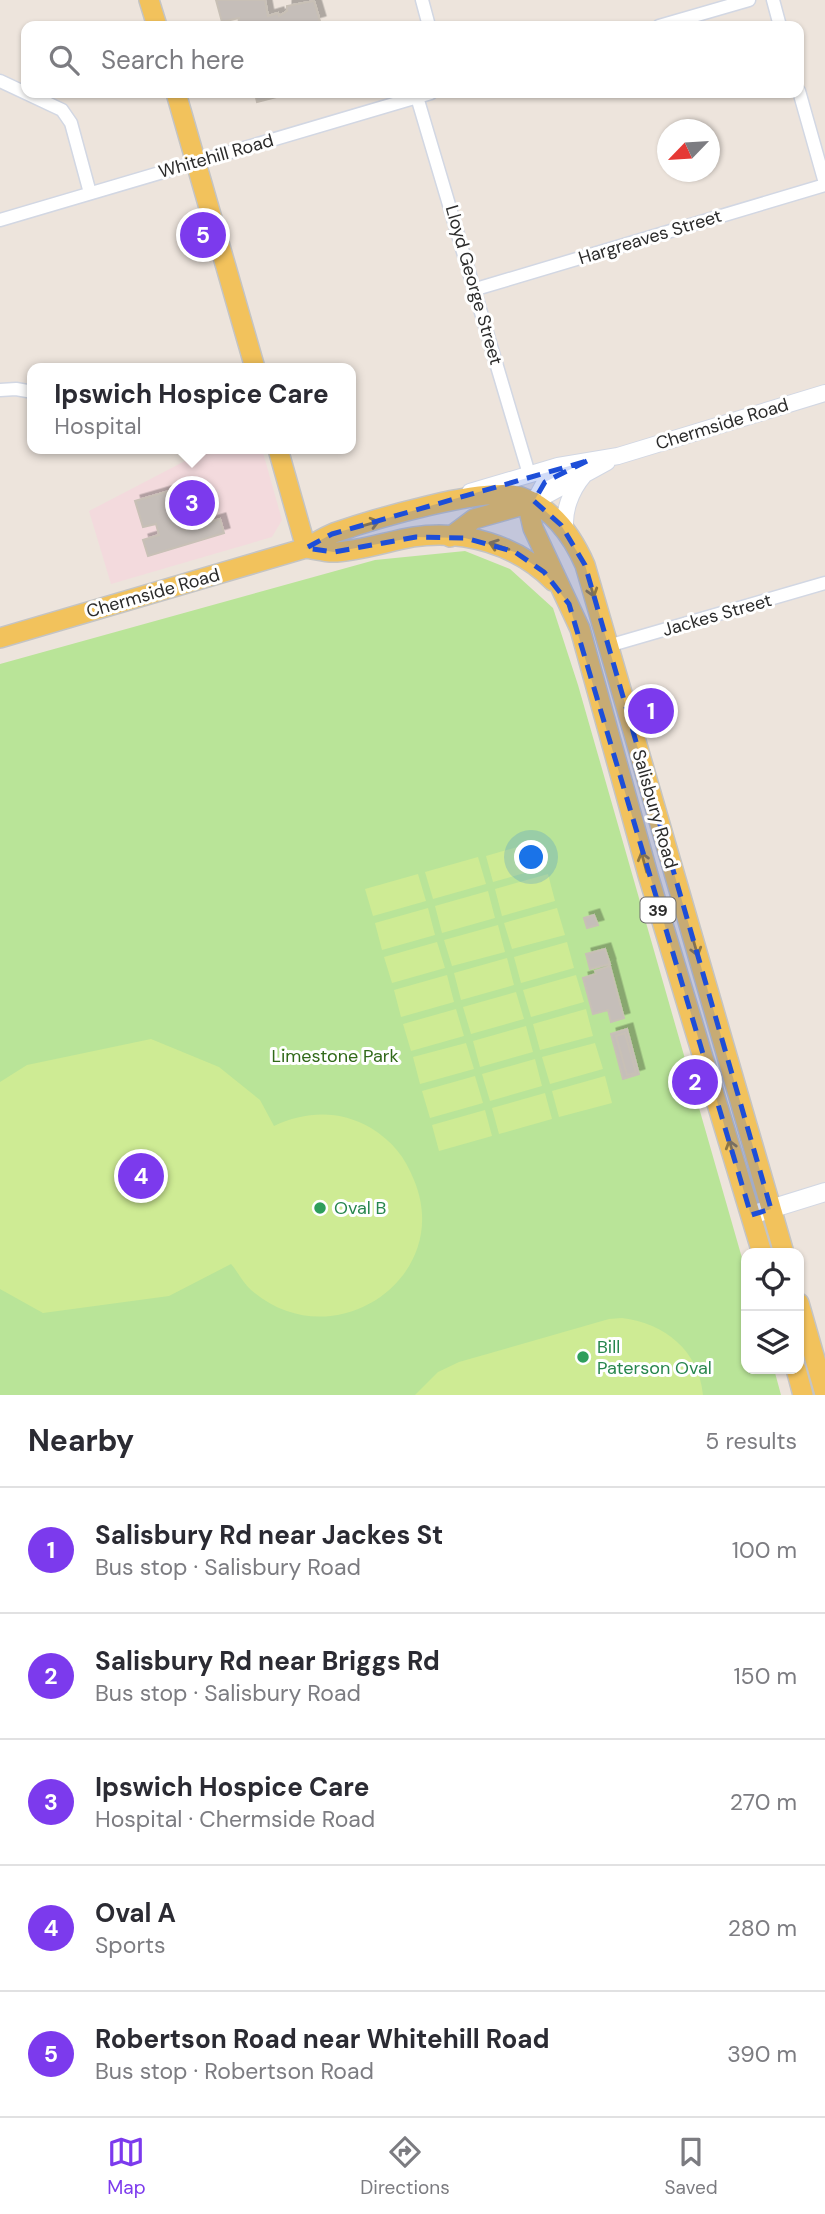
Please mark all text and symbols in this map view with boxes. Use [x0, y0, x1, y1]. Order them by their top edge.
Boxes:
search box [21, 21, 804, 98]
icon: search [45, 41, 83, 79]
text: Search here [101, 43, 244, 77]
north arrow [657, 119, 720, 182]
street label: Whitehill Road [156, 128, 276, 184]
street label: Lloyd George Street [440, 202, 508, 368]
street label: Hargreaves Street [575, 204, 725, 270]
pin: 5 [180, 209, 226, 261]
popup [27, 363, 356, 454]
text: Ipswich Hospice Care [54, 377, 329, 411]
street label: Chermside Road [653, 392, 791, 456]
text: Hospital [54, 411, 142, 441]
pin: 3 [169, 477, 215, 529]
one-way arrow [358, 516, 380, 529]
one-way arrow [489, 539, 511, 551]
street label: Chermside Road [83, 562, 223, 624]
one-way arrow [586, 576, 599, 598]
street label: Jackes Street [660, 588, 774, 642]
pin: 1 [628, 685, 674, 737]
street label: Salisbury Road [627, 747, 683, 871]
your location [514, 840, 548, 874]
one-way arrow [637, 851, 650, 874]
road number: 39 [640, 898, 676, 922]
one-way arrow [689, 935, 702, 957]
park label: Limestone Park [271, 1044, 399, 1068]
pin: 2 [672, 1056, 718, 1108]
one-way arrow [724, 1139, 737, 1161]
pin: 4 [118, 1150, 164, 1202]
place label: Oval B [334, 1196, 387, 1220]
marker: Oval B [312, 1200, 328, 1216]
map controls [741, 1248, 804, 1374]
button: locate [741, 1248, 804, 1311]
button: layers [741, 1311, 804, 1374]
place label: Bill Paterson Oval [597, 1335, 712, 1380]
marker: Bill Paterson Oval [575, 1349, 591, 1365]
text: Nearby [28, 1421, 134, 1460]
text: 5 results [705, 1426, 797, 1456]
text: Salisbury Rd near Jackes St [95, 1518, 443, 1552]
text: 1 [47, 1535, 55, 1565]
text: 100 m [732, 1535, 797, 1565]
text: Bus stop · Salisbury Road [95, 1552, 361, 1582]
text: Salisbury Rd near Briggs Rd [95, 1644, 440, 1678]
text: 2 [44, 1661, 58, 1691]
text: 150 m [733, 1661, 797, 1691]
text: Bus stop · Salisbury Road [95, 1678, 361, 1708]
text: Ipswich Hospice Care [95, 1770, 369, 1804]
text: 3 [44, 1787, 58, 1817]
text: 270 m [730, 1787, 797, 1817]
text: Hospital · Chermside Road [95, 1804, 375, 1834]
text: Oval A [95, 1896, 176, 1930]
text: 4 [44, 1913, 58, 1943]
text: 280 m [728, 1913, 797, 1943]
text: Sports [95, 1930, 165, 1960]
text: Robertson Road near Whitehill Road [95, 2022, 550, 2056]
text: 5 [44, 2039, 58, 2069]
text: 390 m [727, 2039, 797, 2069]
text: Bus stop · Robertson Road [95, 2056, 374, 2086]
tab: Map [107, 2133, 146, 2200]
tab: Directions [360, 2133, 450, 2200]
tab: Saved [664, 2133, 718, 2200]

